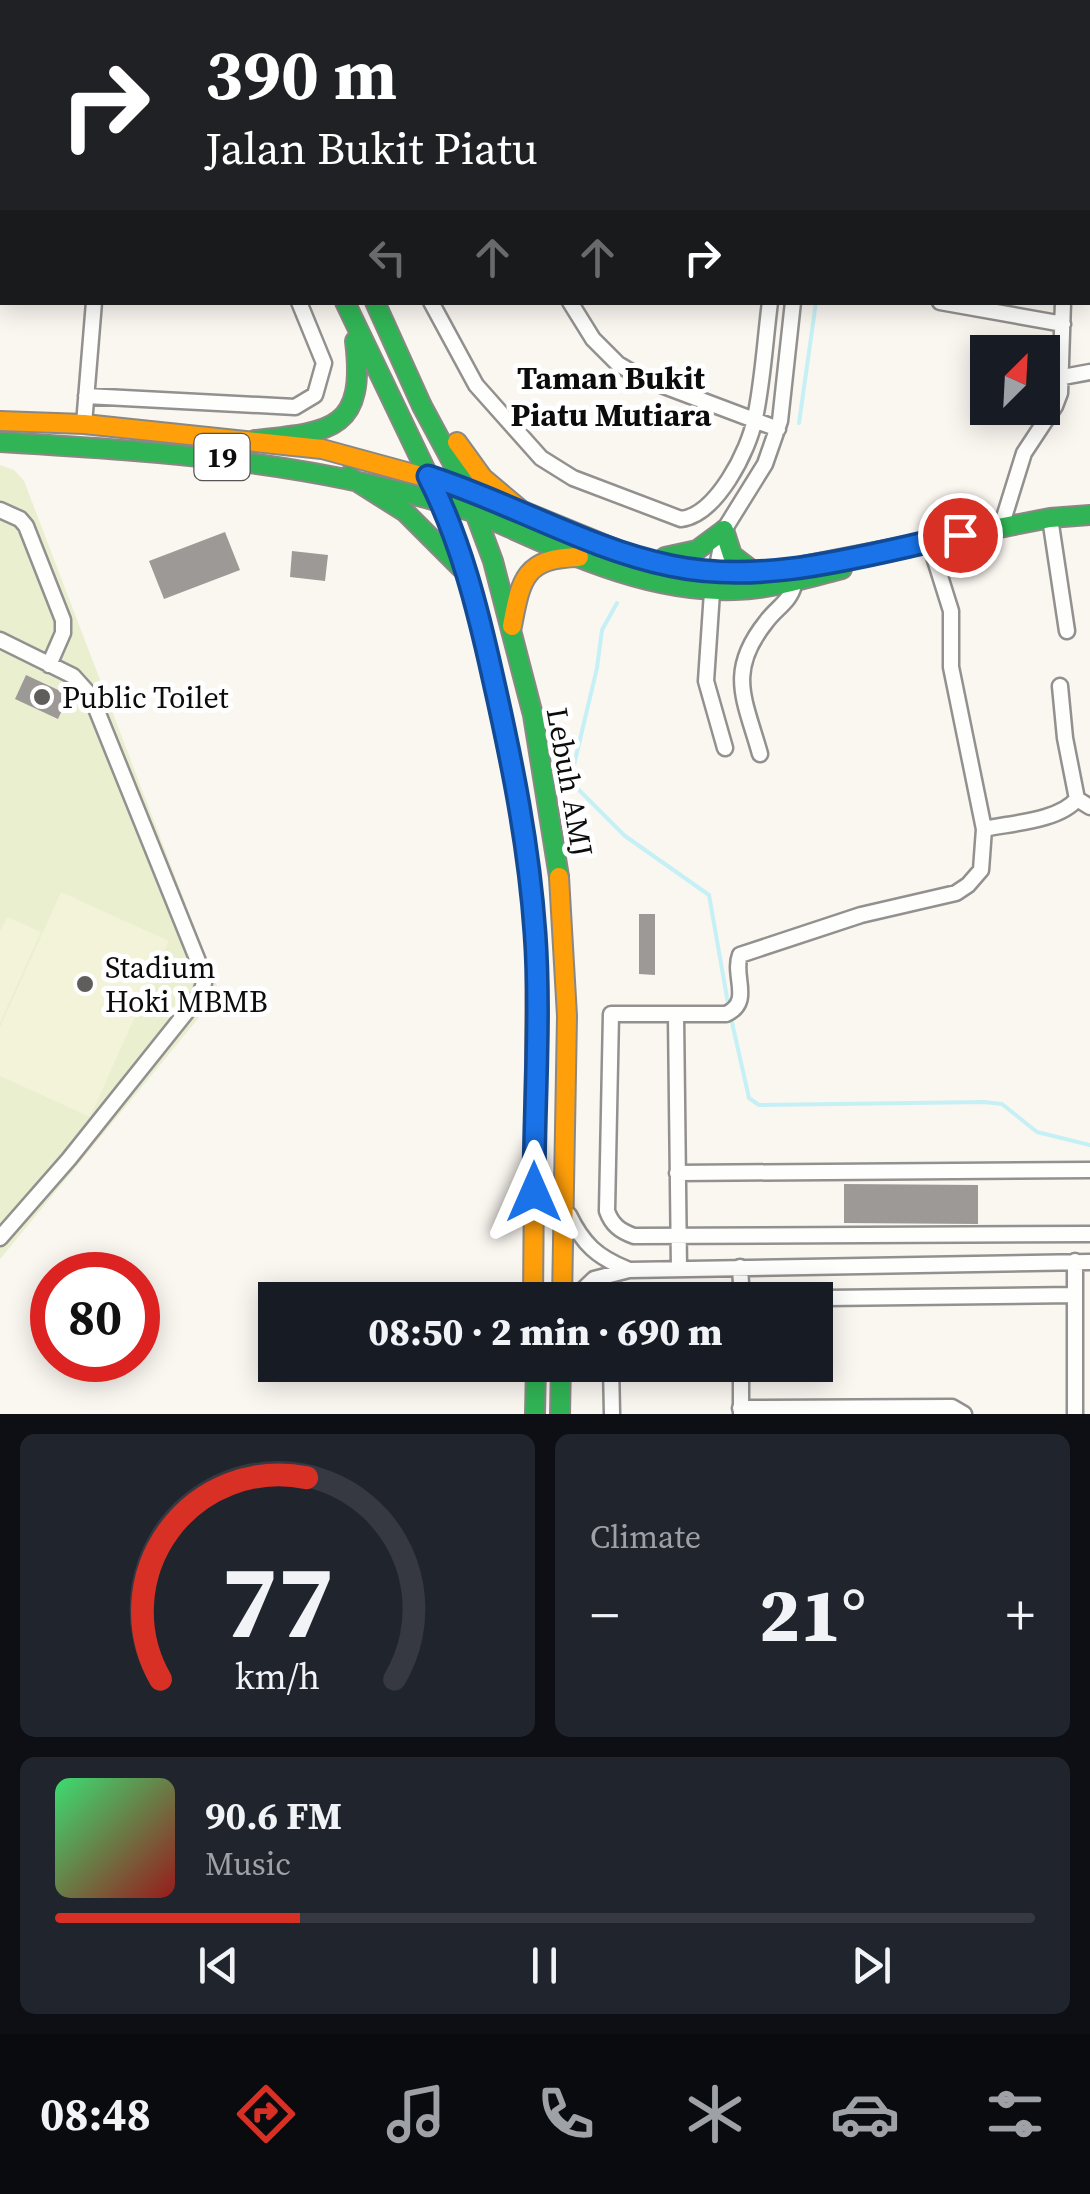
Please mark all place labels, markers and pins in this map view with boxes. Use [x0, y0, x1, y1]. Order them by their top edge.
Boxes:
pin [918, 493, 1003, 578]
place label: Public Toilet [62, 677, 229, 718]
marker: Public Toilet [31, 686, 53, 708]
place label: Stadium Hoki MBMB [105, 947, 268, 1022]
marker: Stadium Hoki MBMB [74, 973, 96, 995]

